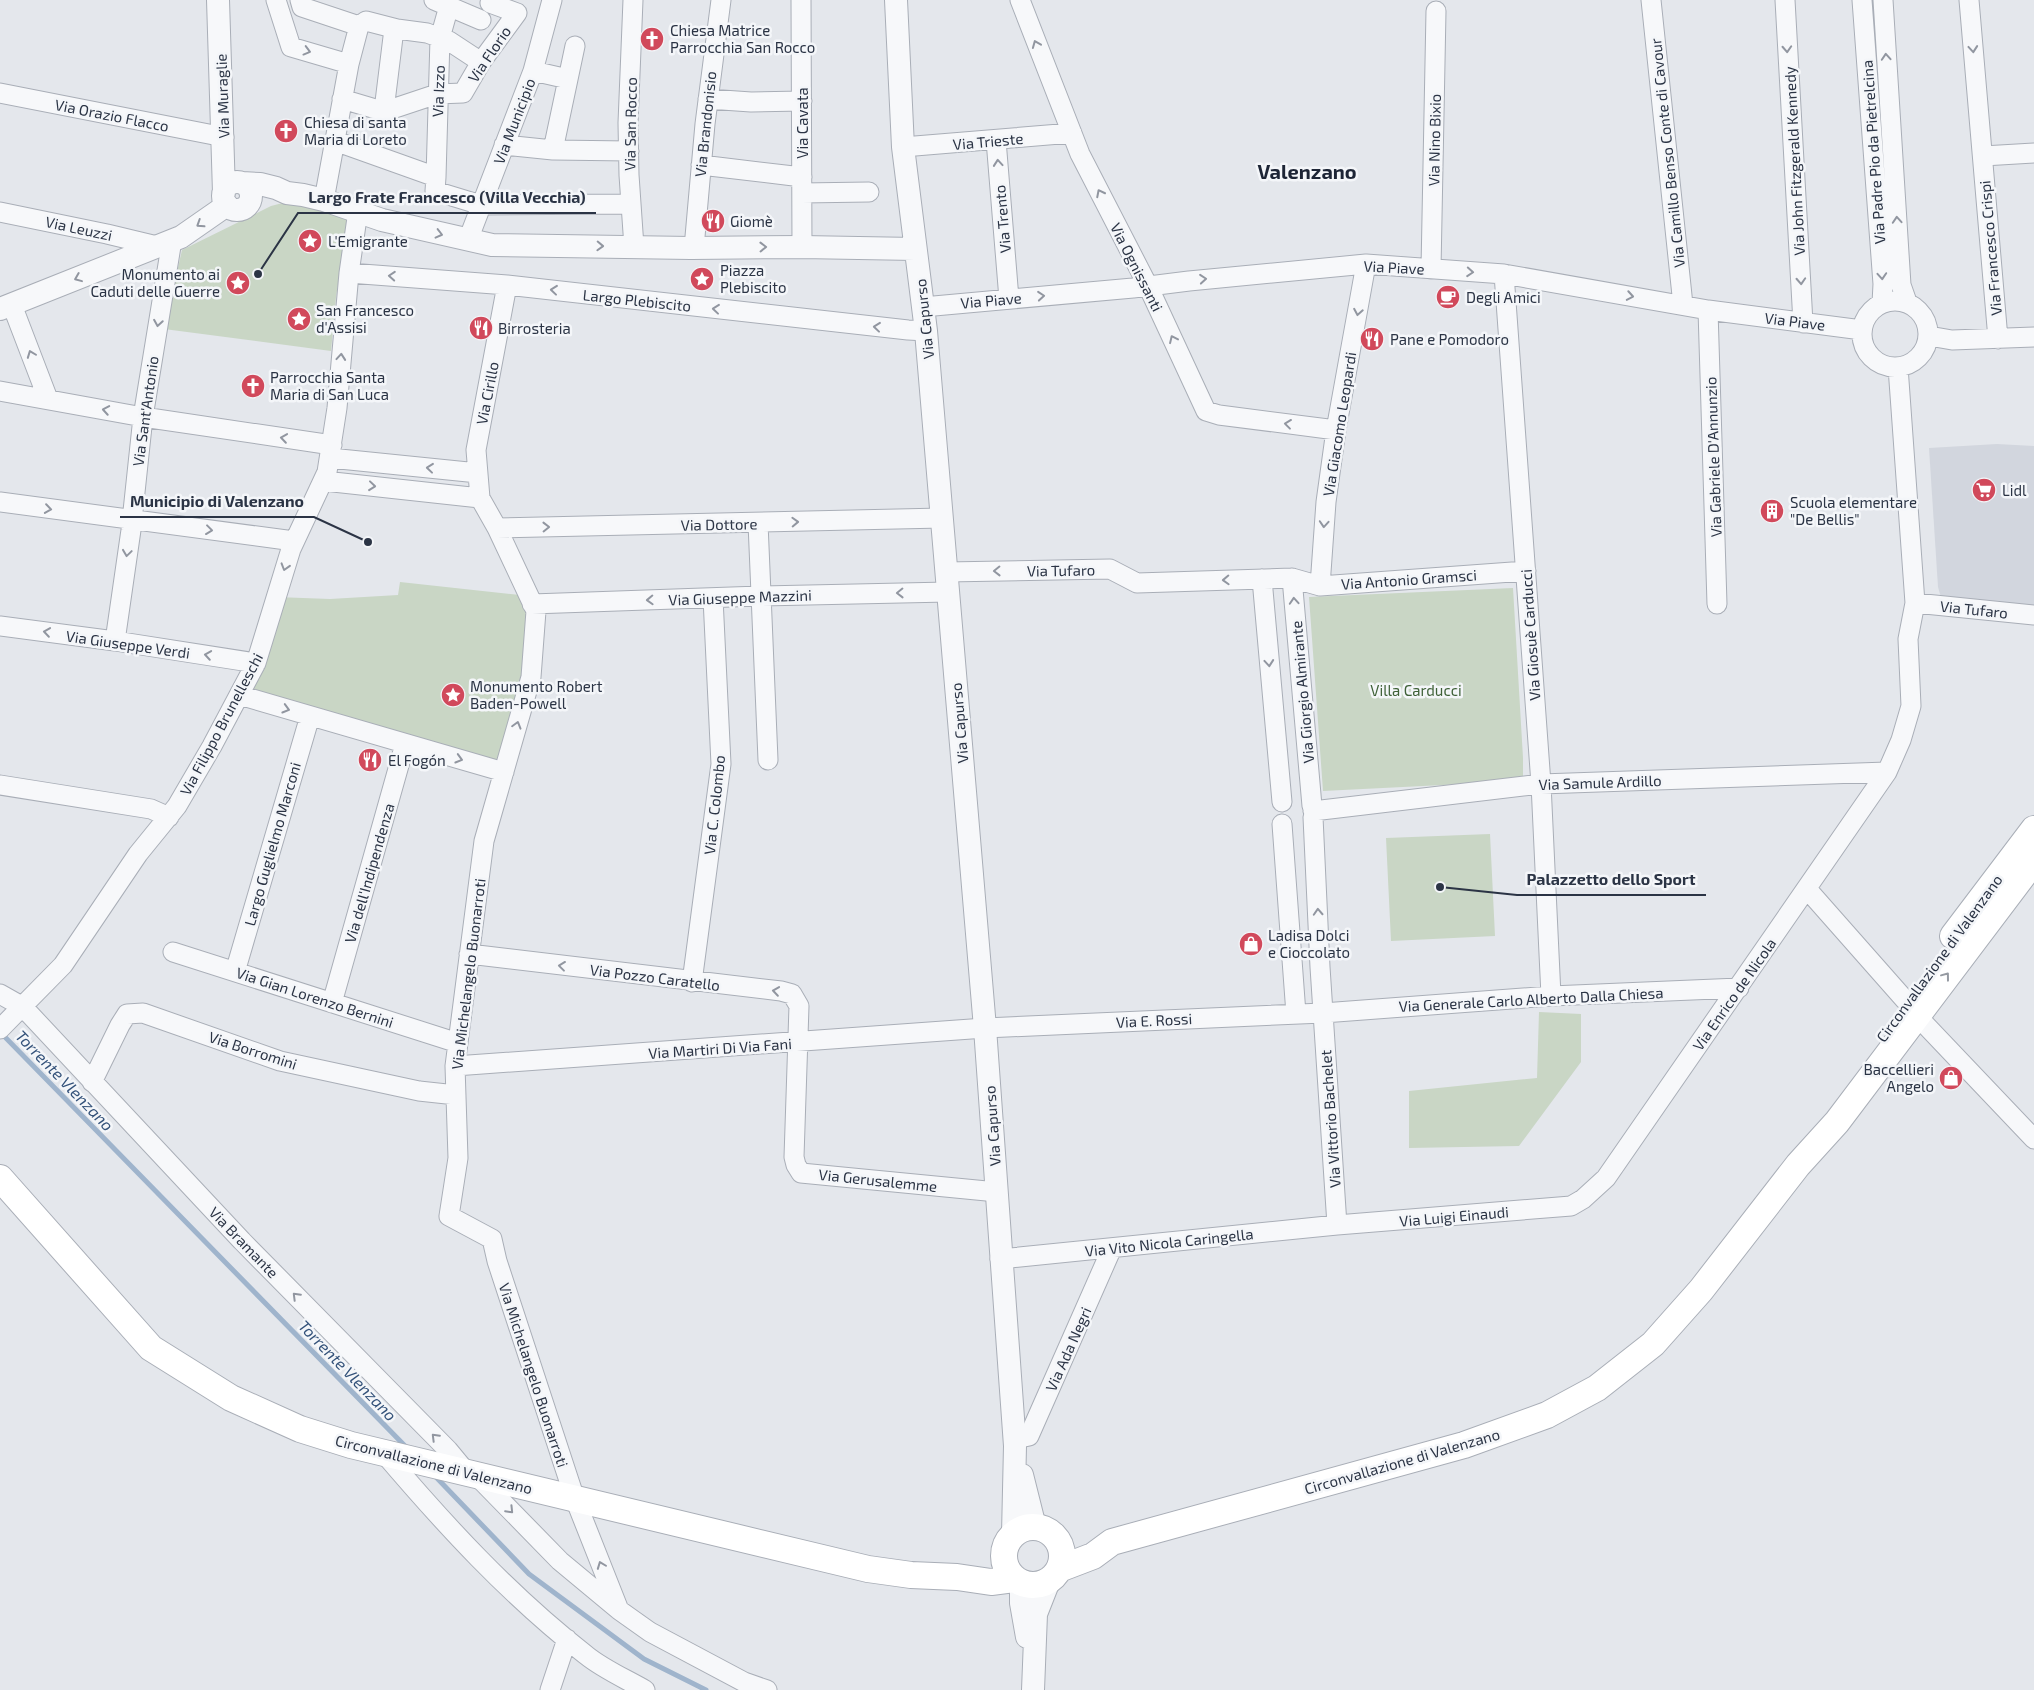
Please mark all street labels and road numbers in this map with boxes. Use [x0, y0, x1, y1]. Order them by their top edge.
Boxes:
street label: Via Florio [464, 23, 514, 85]
street label: Via Camillo Benso Conte di Cavour [1646, 37, 1688, 269]
street label: Via Muraglie [212, 53, 232, 139]
street label: Via Padre Pio da Pietrelcina [1858, 59, 1888, 245]
street label: Via Izzo [428, 65, 448, 117]
street label: Via John Fitzgerald Kennedy [1780, 66, 1808, 256]
street label: Via Brandonisio [691, 70, 719, 178]
street label: Via Municipio [489, 75, 539, 167]
street label: Via San Rocco [620, 77, 640, 171]
street label: Via Cavata [793, 87, 811, 159]
street label: Via Nino Bixio [1424, 94, 1444, 186]
street label: Via Orazio Flacco [54, 95, 170, 135]
street label: Via Trieste [952, 129, 1024, 153]
street label: Via Francesco Crispi [1975, 180, 2005, 316]
street label: Via Trento [990, 184, 1014, 254]
street label: Via Leuzzi [44, 212, 114, 244]
street label: Via Ognissanti [1107, 220, 1167, 314]
street label: Via Piave [1363, 256, 1425, 278]
street label: Via Capurso [911, 278, 937, 360]
street label: Largo Plebiscito [582, 285, 692, 315]
street label: Via Piave [960, 288, 1022, 312]
street label: Via Piave [1764, 308, 1826, 334]
street label: Via Giacomo Leopardi [1319, 351, 1359, 497]
street label: Via Sant'Antonio [128, 355, 162, 467]
street label: Via Cirillo [472, 360, 502, 426]
street label: Via Gabriele D'Annunzio [1701, 376, 1725, 538]
street label: Via Dottore [680, 514, 758, 534]
street label: Via Tufaro [1027, 560, 1095, 580]
street label: Via Antonio Gramsci [1340, 565, 1478, 593]
street label: Via Giosuè Carducci [1516, 569, 1544, 701]
street label: Via Giuseppe Mazzini [668, 586, 812, 608]
street label: Via Tufaro [1939, 596, 2009, 622]
street label: Via Giorgio Almirante [1287, 620, 1317, 764]
street label: Via Giuseppe Verdi [65, 626, 191, 662]
street label: Via Filippo Brunelleschi [176, 650, 266, 798]
street label: Via Capurso [947, 682, 971, 764]
street label: Via C. Colombo [700, 754, 728, 856]
street label: Largo Guglielmo Marconi [240, 760, 304, 928]
street label: Via Samule Ardillo [1538, 771, 1662, 793]
street label: Via dell'Indipendenza [340, 801, 398, 945]
street label: Circonvallazione di Valenzano [1872, 871, 2006, 1045]
street label: Via Michelangelo Buonarroti [447, 877, 489, 1071]
street label: Via Enrico de Nicola [1688, 934, 1780, 1054]
street label: Via Pozzo Caratello [589, 960, 721, 994]
street label: Via Gian Lorenzo Bernini [234, 963, 396, 1031]
street label: Via Generale Carlo Alberto Dalla Chiesa [1398, 983, 1664, 1015]
street label: Via E. Rossi [1115, 1009, 1193, 1031]
street label: Via Borromini [207, 1027, 299, 1073]
street label: Via Martiri Di Via Fani [648, 1034, 792, 1062]
street label: Via Vittorio Bachelet [1316, 1049, 1344, 1189]
street label: Via Capurso [980, 1085, 1004, 1167]
street label: Via Gerusalemme [818, 1165, 938, 1195]
street label: Via Luigi Einaudi [1399, 1202, 1509, 1230]
street label: Via Bramante [206, 1203, 282, 1281]
street label: Via Vito Nicola Caringella [1084, 1224, 1254, 1260]
street label: Via Michelangelo Buonarroti [496, 1281, 572, 1469]
street label: Via Ada Negri [1041, 1304, 1095, 1394]
street label: Circonvallazione di Valenzano [1302, 1424, 1502, 1498]
street label: Circonvallazione di Valenzano [334, 1431, 534, 1497]

